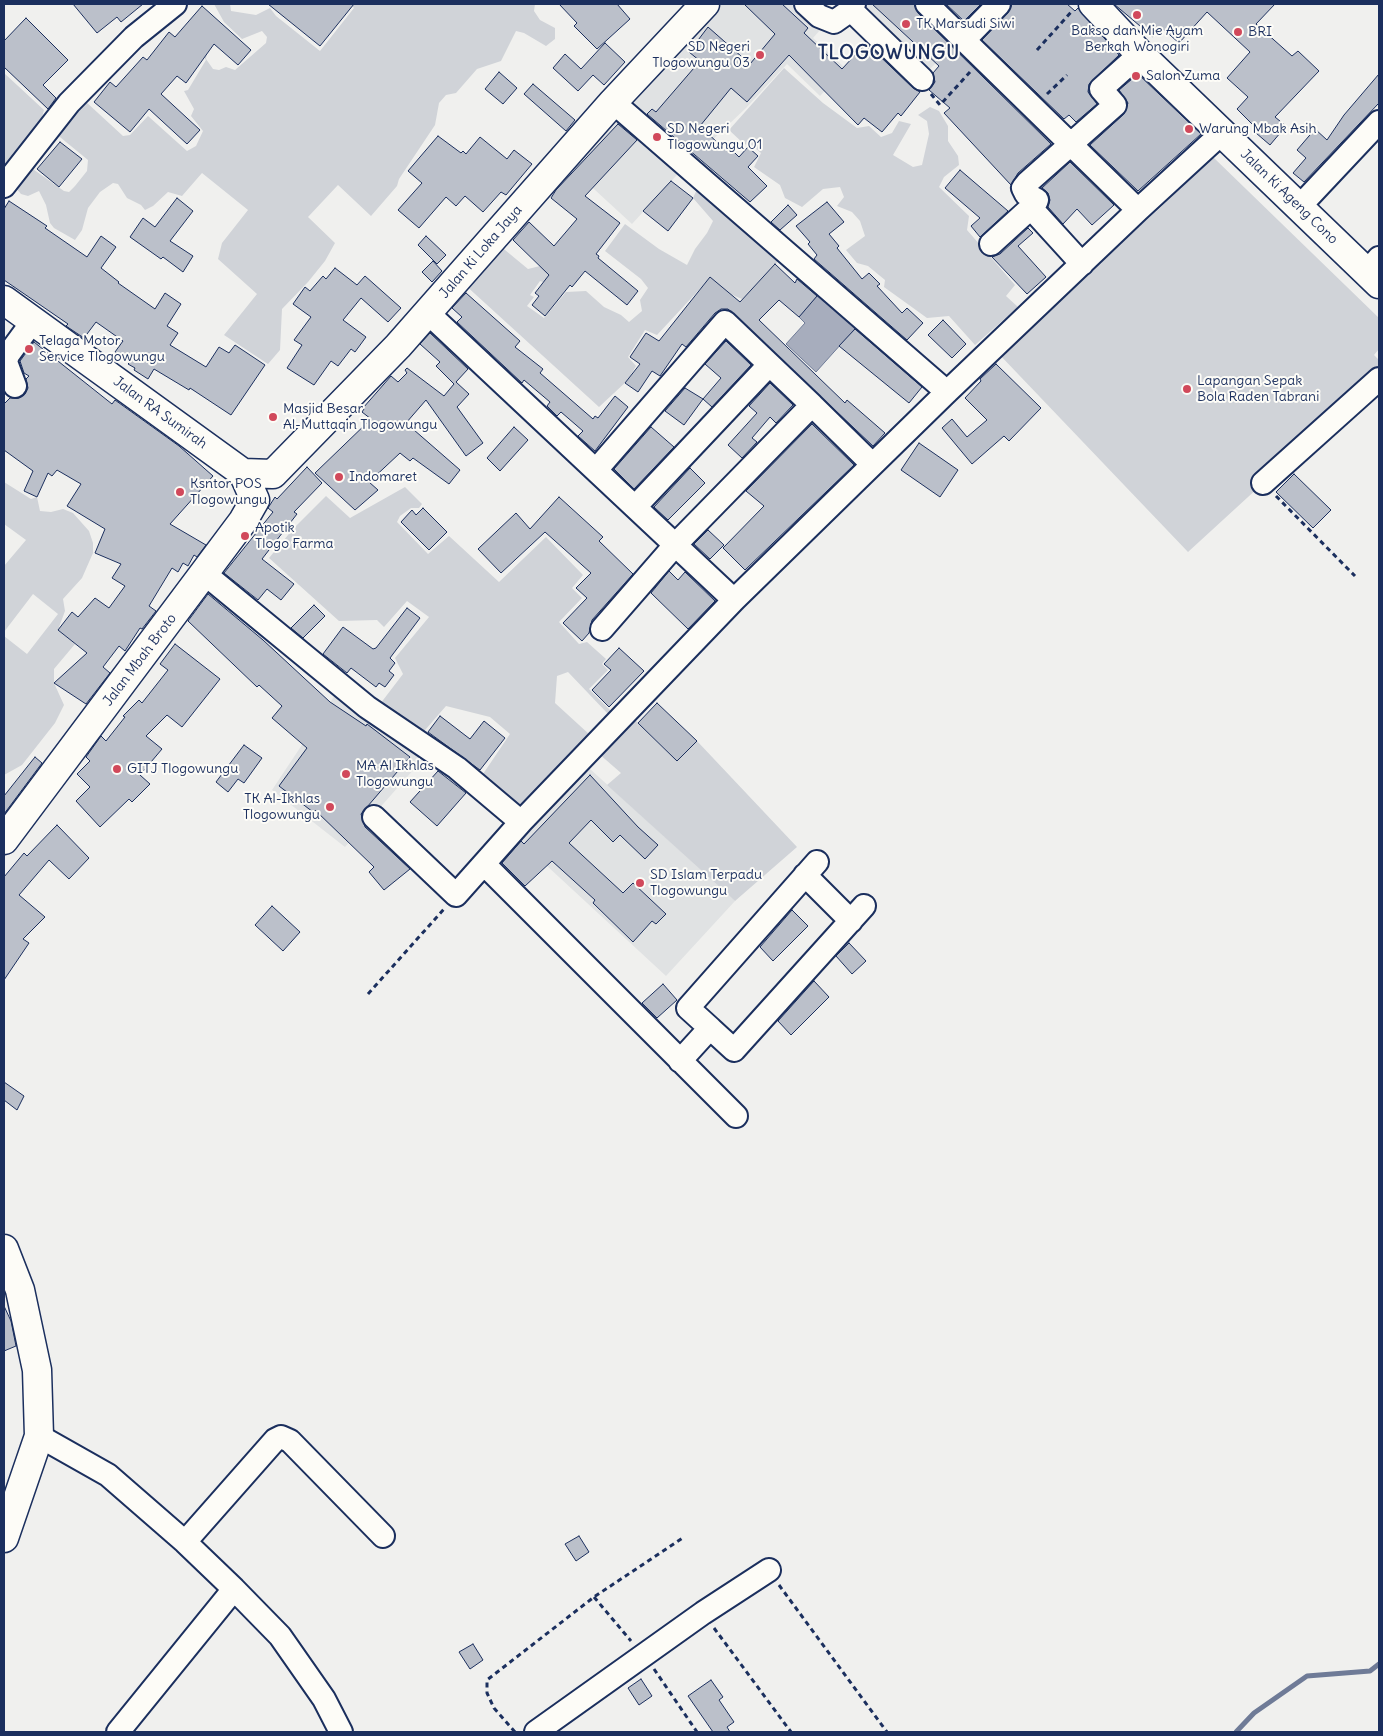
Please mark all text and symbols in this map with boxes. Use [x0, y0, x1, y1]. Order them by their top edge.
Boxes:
marker: Bakso dan Mie Ayam Berkah Wonogiri [1131, 9, 1143, 21]
place label: TK Marsudi Siwi [916, 16, 1015, 32]
marker: TK Marsudi Siwi [900, 18, 912, 30]
place label: Bakso dan Mie Ayam Berkah Wonogiri [1071, 23, 1203, 56]
place label: BRI [1248, 24, 1272, 40]
marker: BRI [1232, 26, 1244, 38]
place label: SD Negeri Tlogowungu 03 [652, 39, 750, 72]
district label: TLOGOWUNGU [816, 43, 962, 65]
marker: SD Negeri Tlogowungu 03 [754, 49, 766, 61]
place label: Salon Zuma [1146, 68, 1220, 84]
marker: Salon Zuma [1130, 70, 1142, 82]
place label: SD Negeri Tlogowungu 01 [667, 121, 762, 154]
place label: Warung Mbak Asih [1199, 121, 1316, 137]
marker: Warung Mbak Asih [1183, 123, 1195, 135]
marker: SD Negeri Tlogowungu 01 [651, 131, 663, 143]
street label: Jalan Ki Ageng Cono [1237, 146, 1341, 248]
street label: Jalan Ki Loka Jaya [436, 202, 526, 302]
place label: Telaga Motor Service Tlogowungu [39, 333, 165, 366]
marker: Telaga Motor Service Tlogowungu [23, 343, 35, 355]
street label: Jalan RA Sumirah [110, 373, 210, 453]
place label: Lapangan Sepak Bola Raden Tabrani [1197, 373, 1319, 406]
marker: Lapangan Sepak Bola Raden Tabrani [1181, 383, 1193, 395]
place label: Masjid Besar Al-Muttaqin Tlogowungu [283, 401, 438, 434]
marker: Masjid Besar Al-Muttaqin Tlogowungu [267, 411, 279, 423]
place label: Indomaret [349, 469, 417, 485]
marker: Indomaret [333, 471, 345, 483]
place label: Ksntor POS Tlogowungu [190, 476, 267, 508]
marker: Ksntor POS Tlogowungu [174, 486, 186, 498]
place label: Apotik Tlogo Farma [255, 520, 334, 552]
marker: Apotik Tlogo Farma [239, 530, 251, 542]
street label: Jalan Mbah Broto [100, 611, 180, 709]
place label: MA Al Ikhlas Tlogowungu [356, 758, 434, 790]
place label: GITJ Tlogowungu [127, 761, 238, 777]
marker: GITJ Tlogowungu [111, 763, 123, 775]
marker: MA Al Ikhlas Tlogowungu [340, 768, 352, 780]
place label: TK Al-Ikhlas Tlogowungu [243, 791, 320, 824]
marker: TK Al-Ikhlas Tlogowungu [324, 801, 336, 813]
place label: SD Islam Terpadu Tlogowungu [650, 867, 762, 900]
marker: SD Islam Terpadu Tlogowungu [634, 877, 646, 889]

